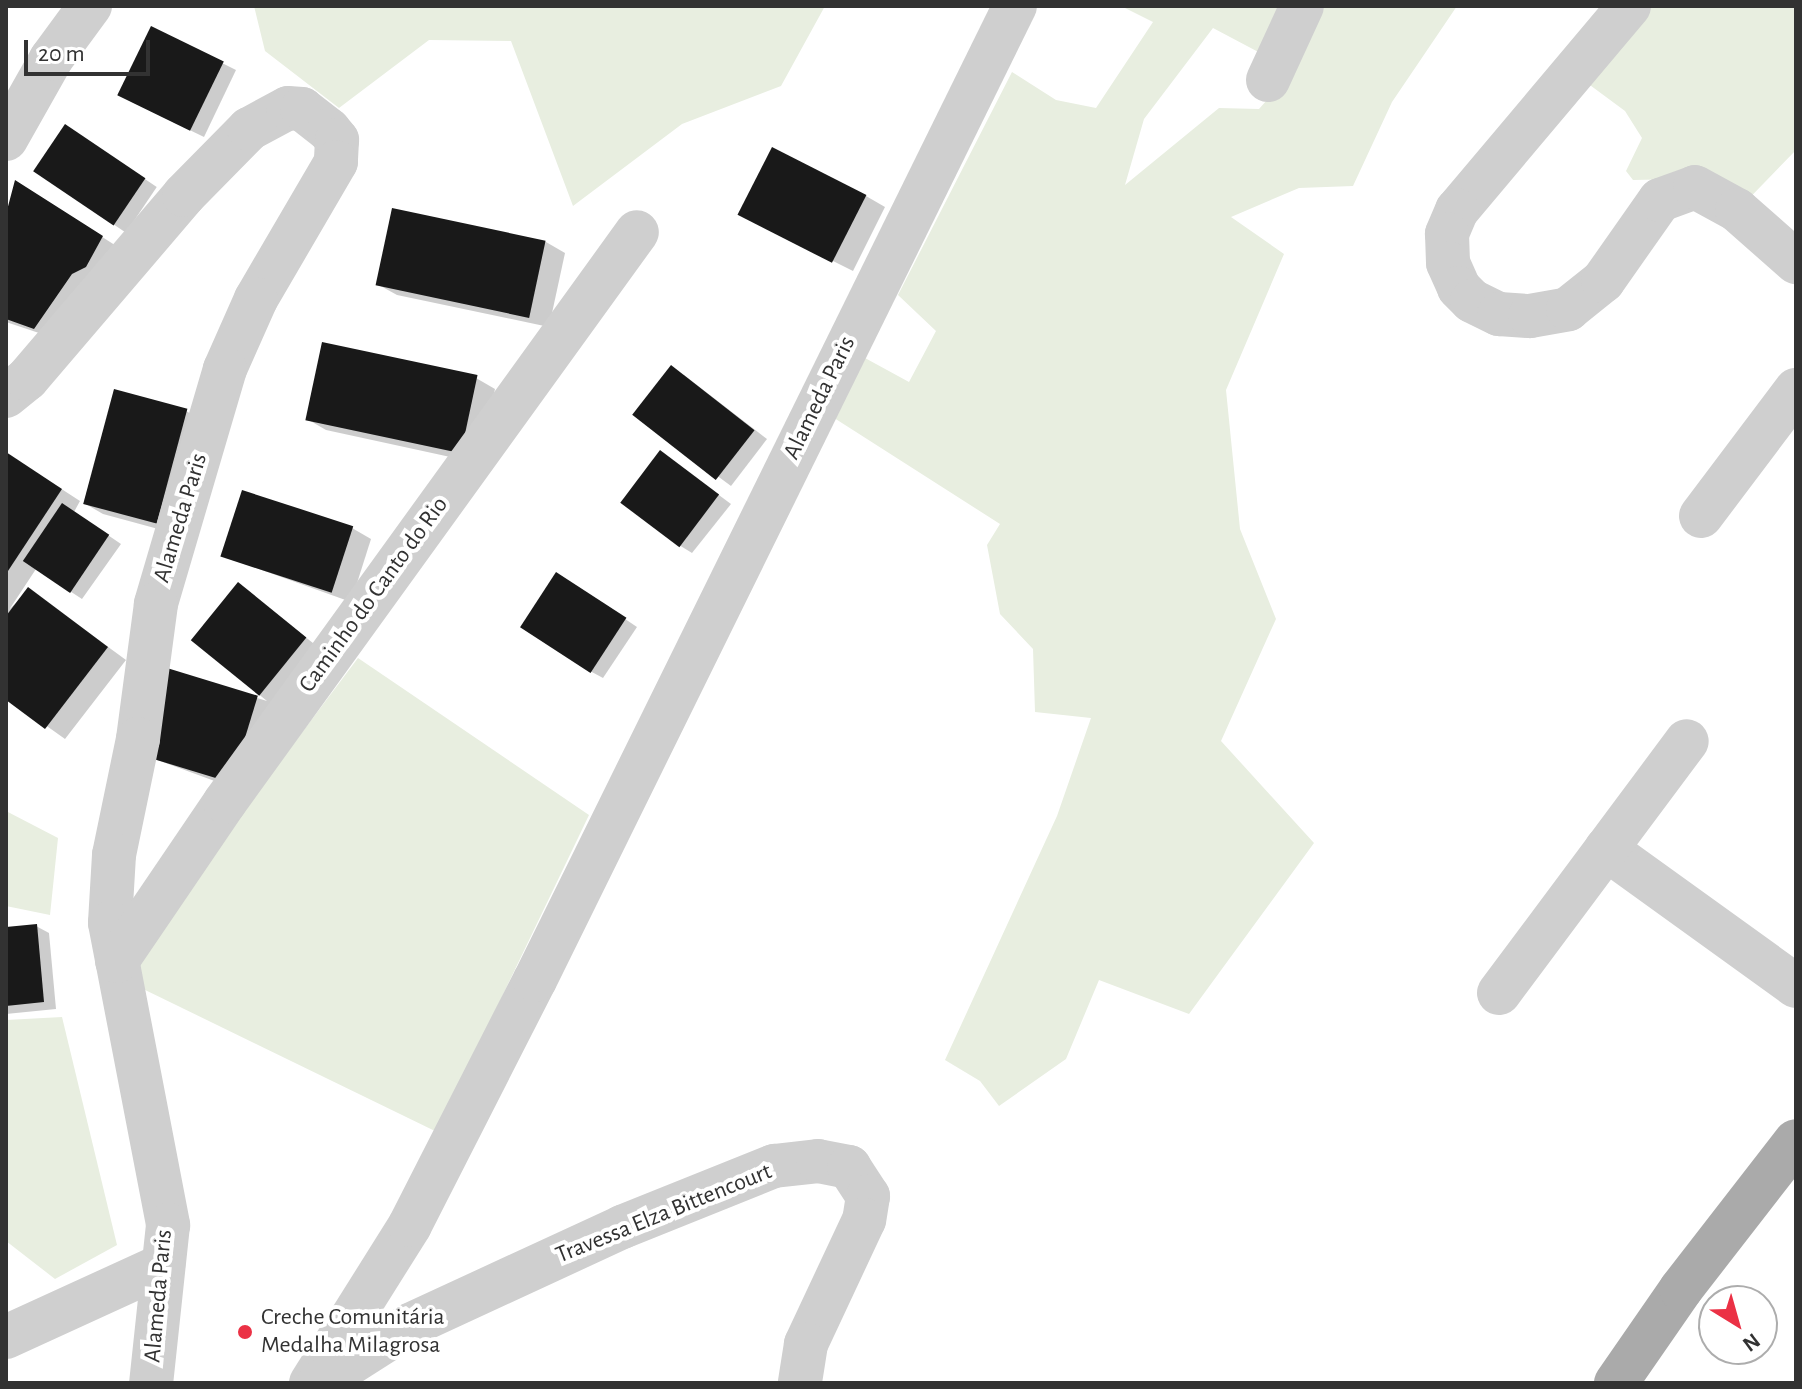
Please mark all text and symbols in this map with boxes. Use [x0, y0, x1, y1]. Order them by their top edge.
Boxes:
scale bar [28, 24, 154, 74]
text: 20 m [38, 42, 85, 66]
street label: Alameda Paris [778, 332, 862, 464]
street label: Alameda Paris [148, 450, 214, 586]
street label: Caminho do Canto do Rio [293, 491, 455, 699]
street label: Travessa Elza Bittencourt [552, 1158, 776, 1270]
street label: Alameda Paris [139, 1228, 179, 1364]
north arrow [1698, 1285, 1778, 1365]
place label: Creche Comunitária Medalha Milagrosa [261, 1304, 445, 1360]
marker: Creche Comunitária Medalha Milagrosa [236, 1323, 254, 1341]
text: N [1739, 1329, 1764, 1356]

